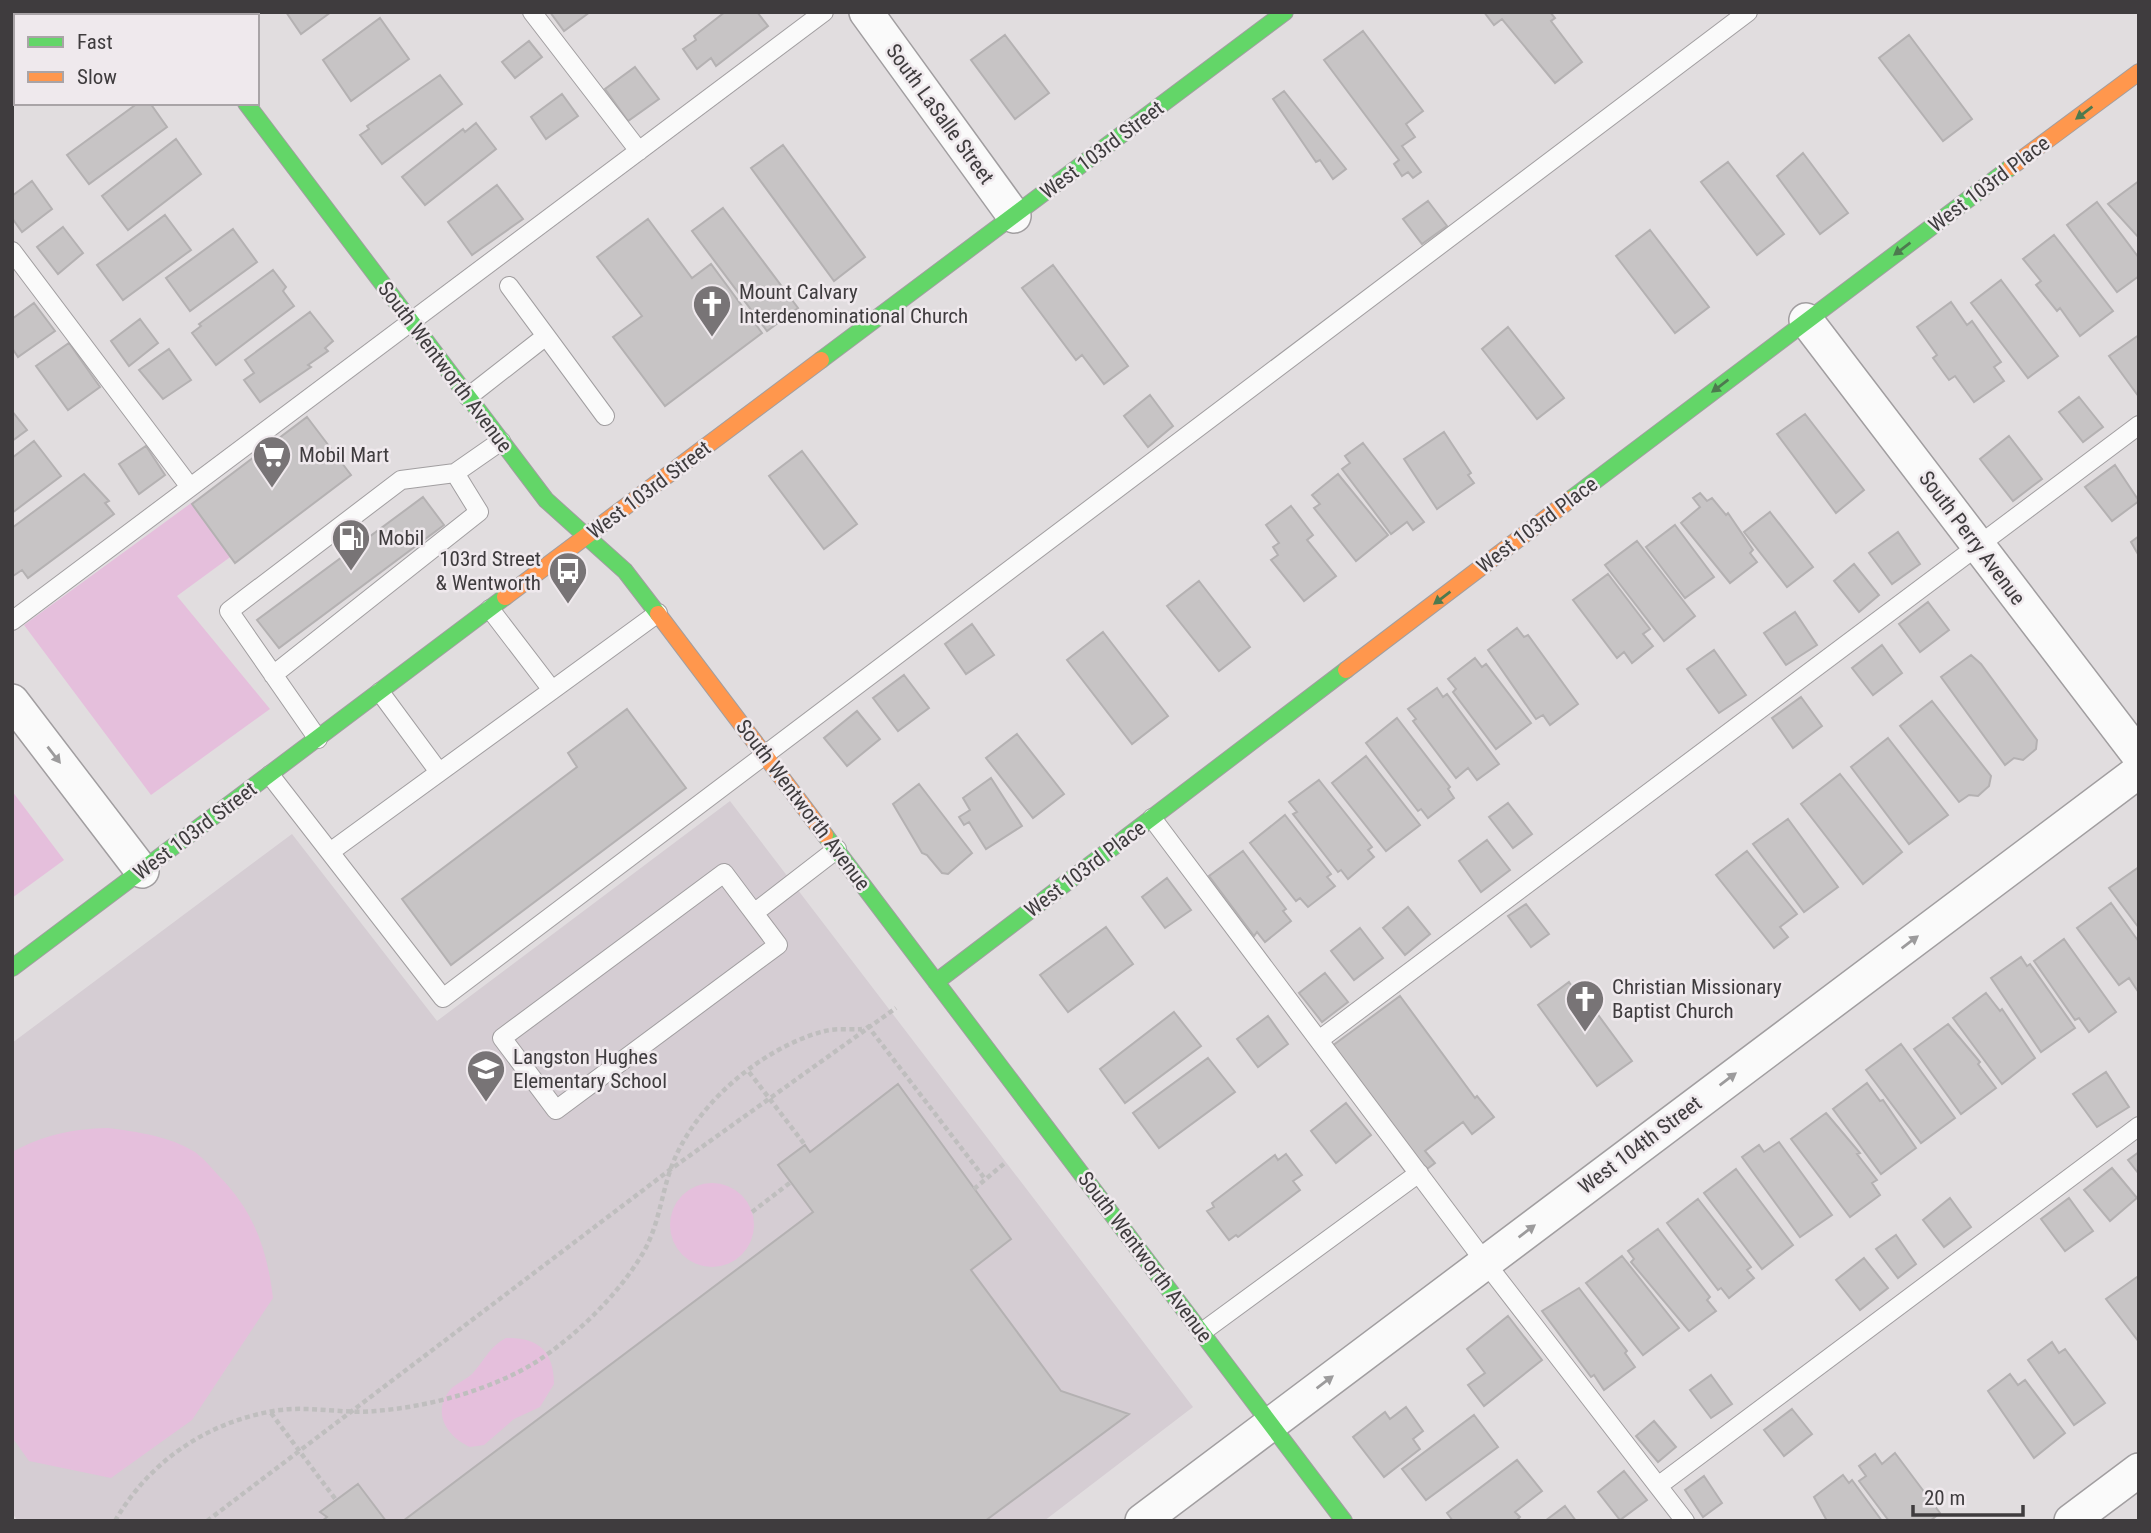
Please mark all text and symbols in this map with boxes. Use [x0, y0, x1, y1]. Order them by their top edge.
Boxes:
legend [14, 14, 259, 105]
text: Fast [77, 30, 113, 54]
street label: South LaSalle Street [881, 39, 999, 189]
text: Slow [77, 65, 117, 89]
street label: West 103rd Street [1036, 96, 1168, 204]
one-way arrow [2075, 105, 2093, 119]
street label: West 103rd Place [1924, 131, 2054, 237]
one-way arrow [1893, 241, 1911, 255]
street label: South Wentworth Avenue [373, 277, 517, 457]
place label: Mount Calvary Interdenominational Church [739, 280, 968, 328]
church icon: Mount Calvary Interdenominational Church [691, 283, 733, 338]
one-way arrow [1711, 378, 1729, 392]
supermarket icon: Mobil Mart [251, 434, 293, 489]
street label: West 103rd Street [583, 436, 715, 544]
place label: Mobil Mart [299, 443, 389, 467]
street label: South Perry Avenue [1914, 466, 2030, 610]
street label: West 103rd Place [1472, 472, 1602, 578]
fuel station icon: Mobil [330, 517, 372, 572]
place label: Mobil [378, 526, 424, 550]
place label: 103rd Street & Wentworth [435, 547, 541, 595]
bus stop icon: 103rd Street & Wentworth [547, 550, 589, 605]
one-way arrow [1433, 590, 1451, 605]
street label: South Wentworth Avenue [731, 715, 875, 895]
one-way arrow [46, 746, 60, 764]
street label: West 103rd Street [129, 777, 261, 885]
street label: West 103rd Place [1020, 816, 1150, 922]
one-way arrow [1901, 936, 1919, 950]
place label: Christian Missionary Baptist Church [1612, 975, 1782, 1023]
church icon: Christian Missionary Baptist Church [1564, 978, 1606, 1033]
place label: Langston Hughes Elementary School [513, 1045, 667, 1093]
school or university icon: Langston Hughes Elementary School [465, 1048, 507, 1103]
one-way arrow [1719, 1073, 1737, 1087]
street label: West 104th Street [1574, 1091, 1706, 1199]
street label: South Wentworth Avenue [1073, 1167, 1217, 1347]
one-way arrow [1517, 1223, 1535, 1238]
one-way arrow [1316, 1375, 1334, 1390]
scale bar [1913, 1474, 2023, 1518]
text: 20 m [1924, 1486, 1965, 1510]

